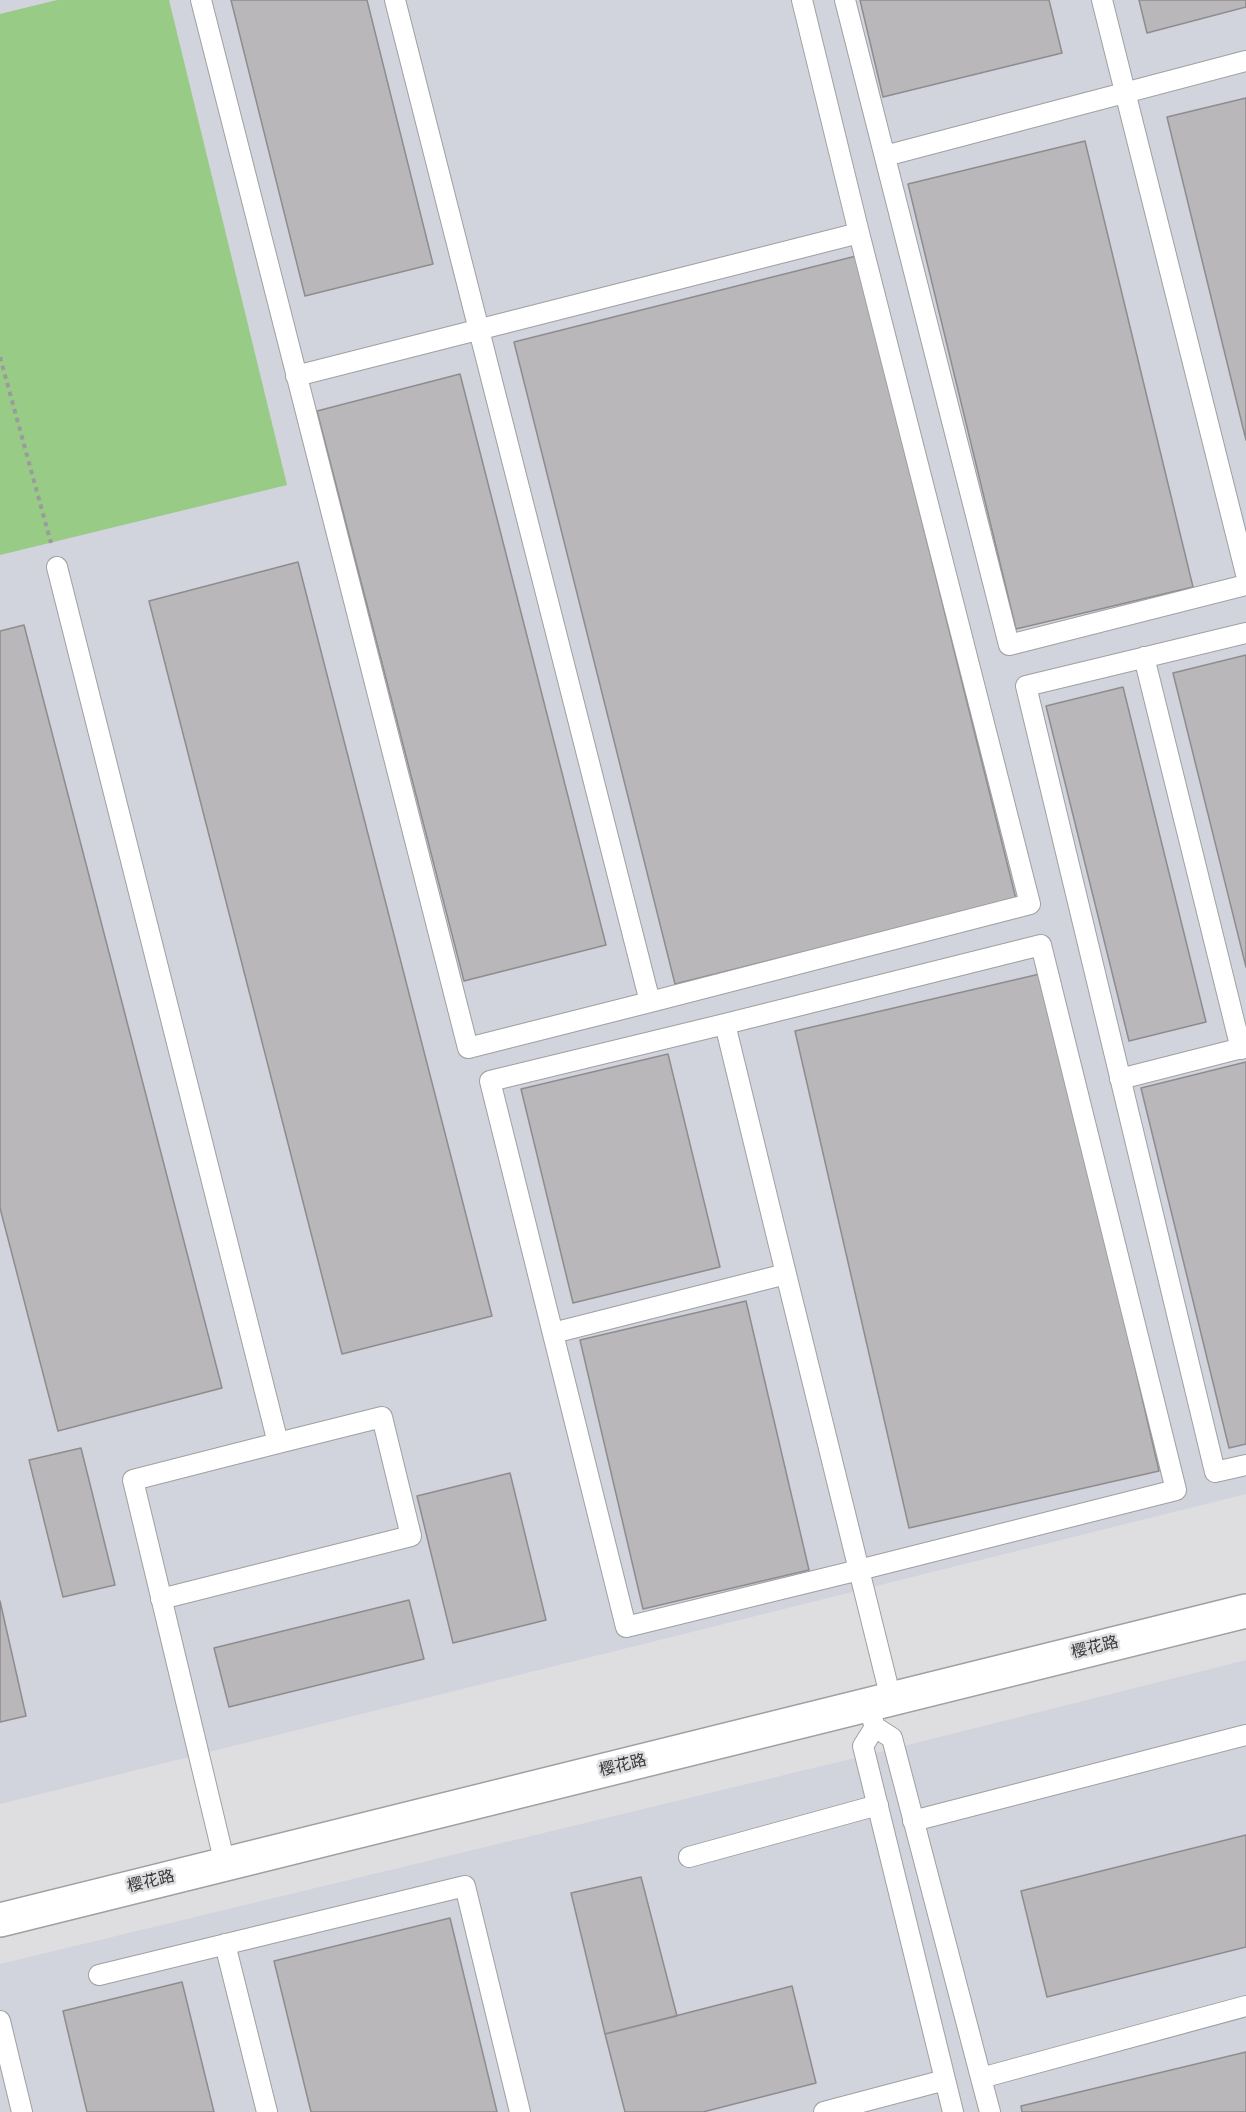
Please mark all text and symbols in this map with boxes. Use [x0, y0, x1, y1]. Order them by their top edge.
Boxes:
street label: 樱花路 [1069, 1633, 1121, 1663]
street label: 樱花路 [597, 1751, 649, 1781]
street label: 樱花路 [125, 1867, 177, 1897]

